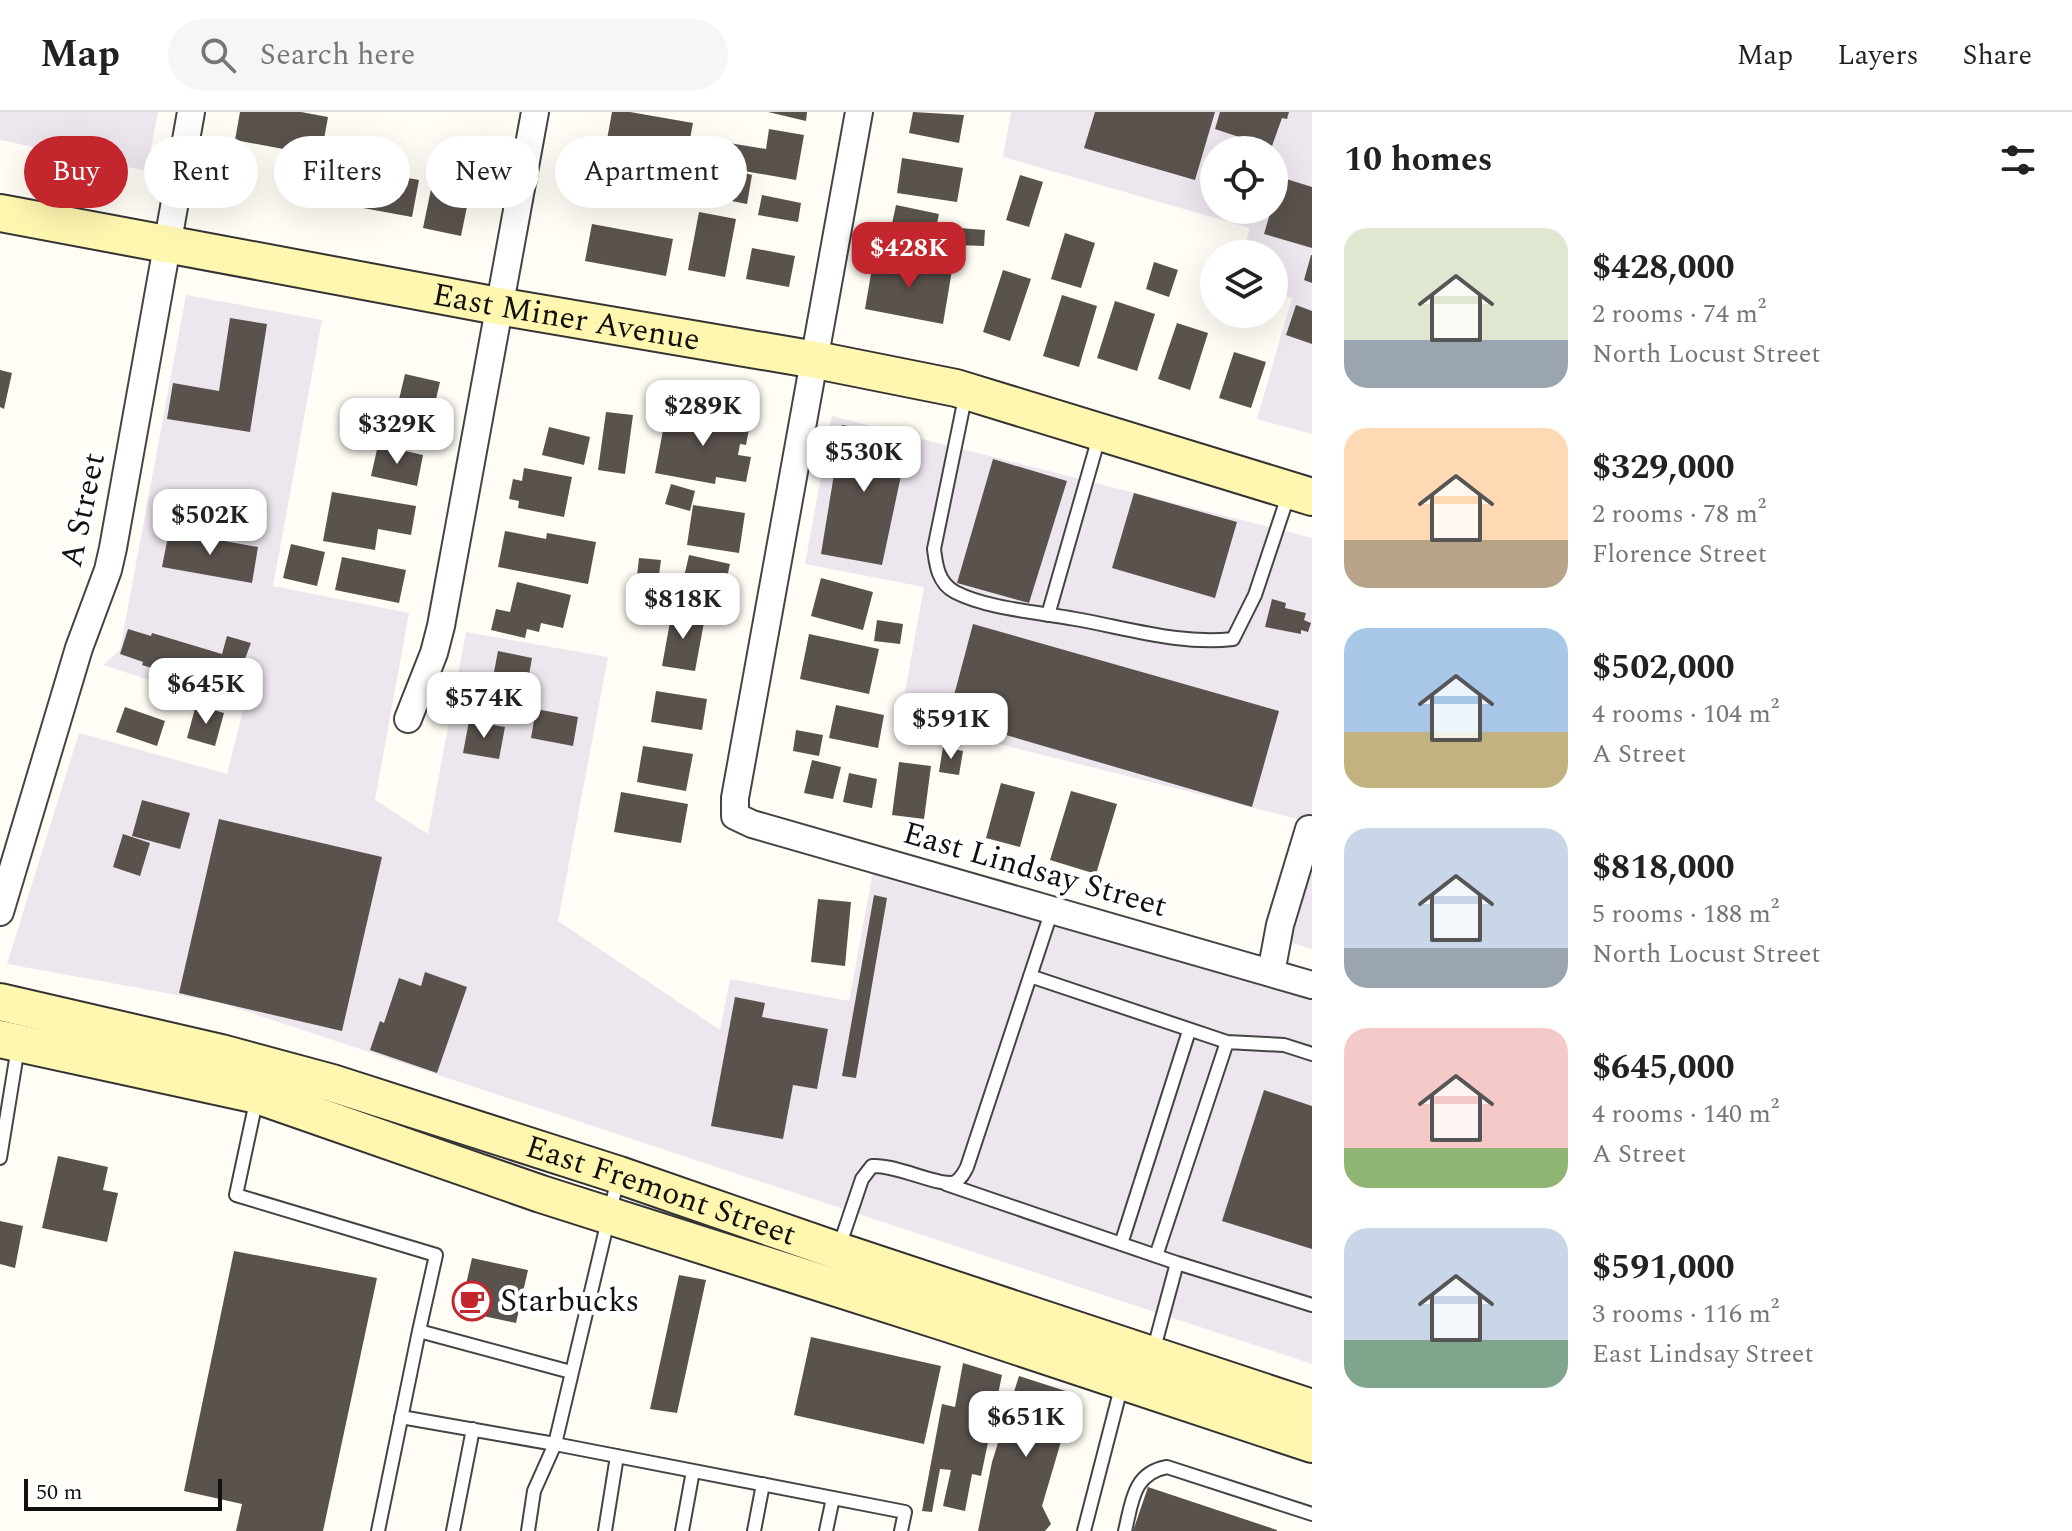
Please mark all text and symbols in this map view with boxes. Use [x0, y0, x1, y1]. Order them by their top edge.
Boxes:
search box [168, 19, 728, 91]
text: Map [40, 26, 120, 84]
text: Search here [260, 32, 415, 78]
icon: search [196, 33, 240, 77]
text: Map [1737, 34, 1793, 77]
text: Layers [1837, 34, 1919, 77]
text: Share [1963, 34, 2032, 77]
text: 10 homes [1344, 134, 1493, 186]
chip: Buy [24, 136, 128, 208]
chip: Rent [144, 136, 258, 208]
chip: Filters [274, 136, 410, 208]
chip: New [426, 136, 539, 208]
chip: Apartment [555, 136, 747, 208]
map controls [1200, 136, 1288, 328]
button: locate [1200, 136, 1288, 224]
icon: filters [1996, 138, 2040, 182]
pin: $428K [853, 222, 965, 290]
text: $428K [870, 228, 948, 268]
button: layers [1200, 240, 1288, 328]
text: $428,000 [1592, 242, 1735, 294]
icon: home [1408, 260, 1504, 356]
street label: East Miner Avenue [429, 270, 704, 364]
text: 2 rooms · 74 m² [1592, 294, 1766, 334]
text: North Locust Street [1592, 334, 1821, 374]
pin: $289K [647, 380, 759, 448]
text: $289K [664, 386, 742, 426]
pin: $329K [341, 398, 453, 466]
text: $329K [358, 404, 436, 444]
pin: $530K [808, 426, 920, 494]
text: $530K [825, 432, 903, 472]
text: $329,000 [1592, 442, 1735, 494]
street label: A Street [47, 448, 119, 572]
icon: home [1408, 460, 1504, 556]
pin: $502K [154, 489, 266, 557]
text: 2 rooms · 78 m² [1592, 494, 1766, 534]
text: $502K [171, 495, 249, 535]
text: Florence Street [1592, 534, 1767, 574]
pin: $818K [627, 573, 739, 641]
text: $818K [644, 579, 722, 619]
text: $502,000 [1592, 642, 1735, 694]
pin: $645K [150, 658, 262, 726]
icon: home [1408, 660, 1504, 756]
text: $645K [167, 664, 245, 704]
pin: $574K [428, 672, 540, 740]
text: $574K [445, 678, 523, 718]
pin: $591K [895, 693, 1007, 761]
text: 4 rooms · 104 m² [1592, 694, 1779, 734]
text: $591K [912, 699, 990, 739]
text: A Street [1592, 734, 1686, 774]
street label: East Lindsay Street [897, 809, 1173, 931]
text: $818,000 [1592, 842, 1735, 894]
icon: home [1408, 860, 1504, 956]
text: 5 rooms · 188 m² [1592, 894, 1779, 934]
text: North Locust Street [1592, 934, 1821, 974]
text: $645,000 [1592, 1042, 1735, 1094]
icon: home [1408, 1060, 1504, 1156]
text: 4 rooms · 140 m² [1592, 1094, 1779, 1134]
street label: East Fremont Street [519, 1122, 803, 1259]
text: A Street [1592, 1134, 1686, 1174]
text: $591,000 [1592, 1242, 1735, 1294]
icon: home [1408, 1260, 1504, 1356]
place label: Starbucks [500, 1277, 639, 1326]
cafe icon: Starbucks [451, 1280, 493, 1322]
text: 3 rooms · 116 m² [1592, 1294, 1779, 1334]
text: East Lindsay Street [1592, 1334, 1814, 1374]
pin: $651K [970, 1391, 1082, 1459]
text: $651K [987, 1397, 1065, 1437]
scale bar [24, 1475, 222, 1511]
text: 50 m [36, 1476, 82, 1509]

